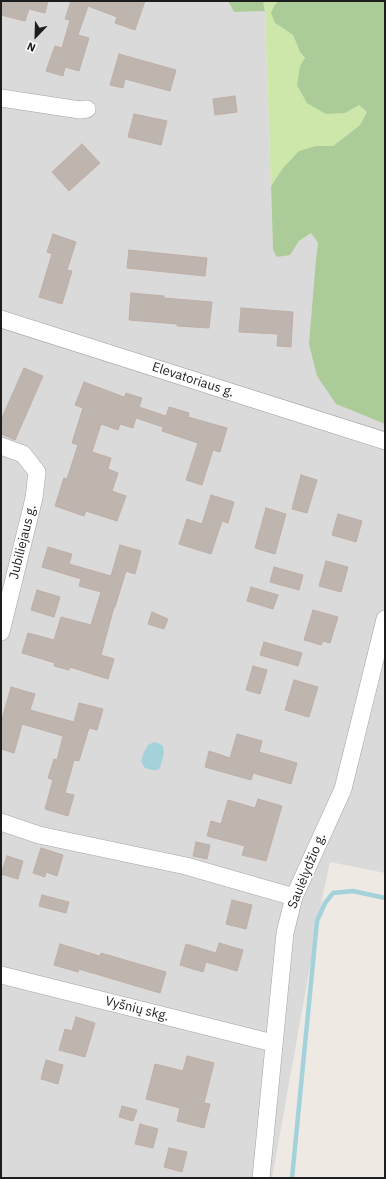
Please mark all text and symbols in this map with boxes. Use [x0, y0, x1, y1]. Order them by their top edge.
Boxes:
north arrow [16, 16, 56, 56]
text: N [25, 39, 38, 55]
street label: Elevatoriaus g. [150, 359, 236, 401]
street label: Jubiliejaus g. [6, 503, 40, 581]
street label: Saulėlydžio g. [285, 831, 329, 911]
street label: Vyšnių skg. [103, 994, 171, 1024]

